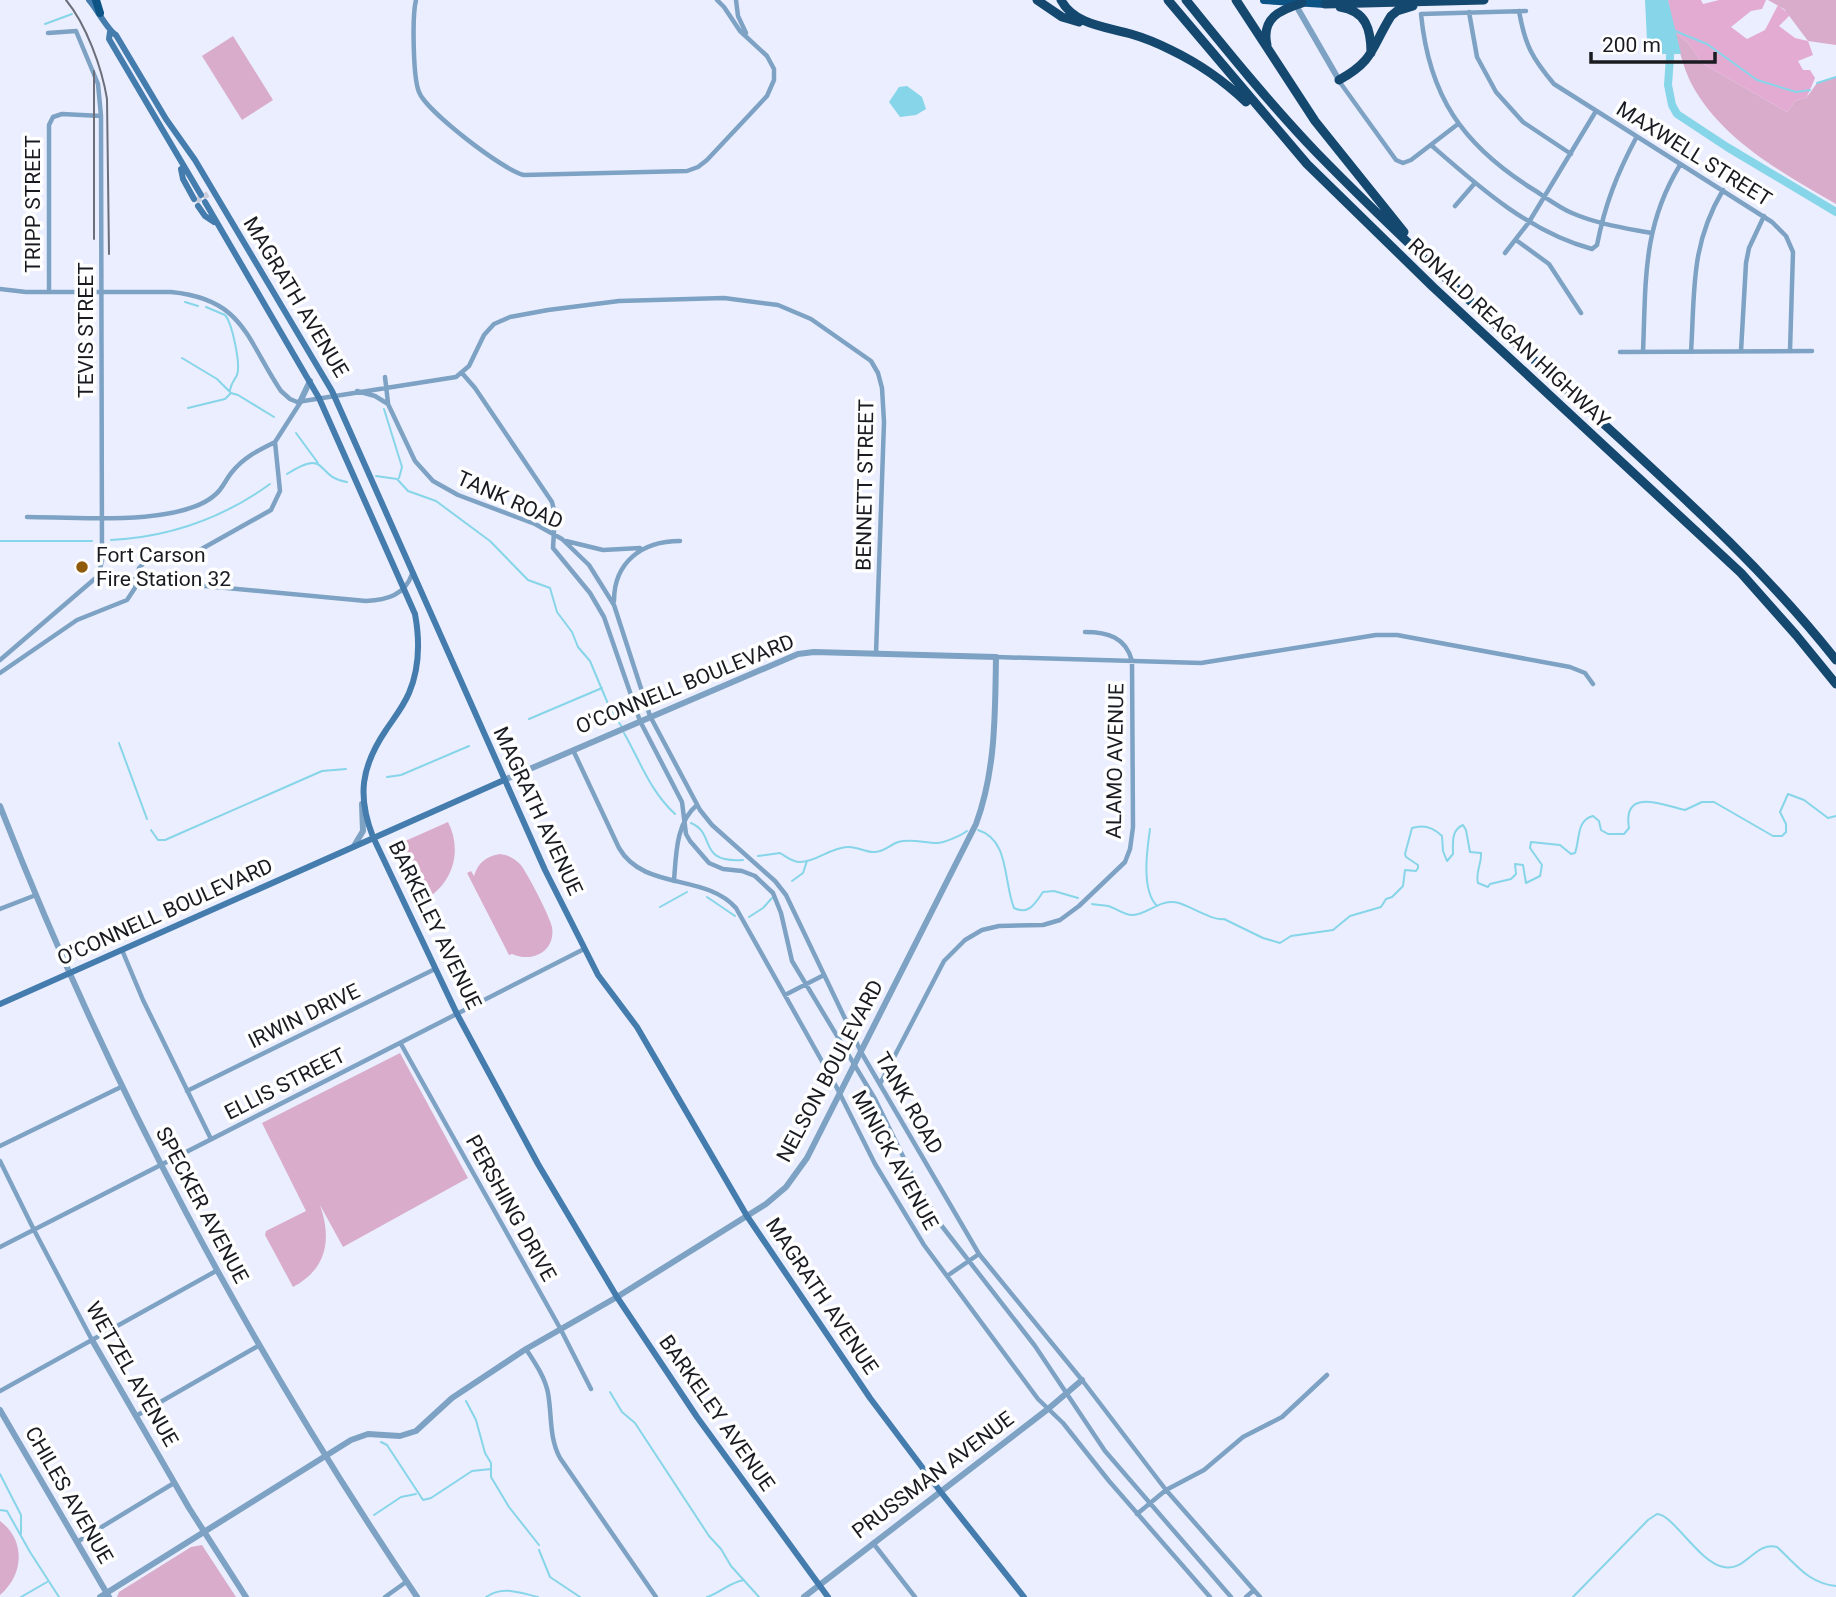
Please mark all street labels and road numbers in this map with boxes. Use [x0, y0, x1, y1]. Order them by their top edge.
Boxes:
street label: MAXWELL STREET [1612, 97, 1776, 212]
street label: TRIPP STREET [21, 135, 45, 273]
street label: MAGRATH AVENUE [239, 212, 353, 382]
street label: RONALD REAGAN HIGHWAY [1403, 233, 1615, 433]
street label: TEVIS STREET [74, 262, 98, 398]
street label: BENNETT STREET [852, 398, 879, 571]
street label: TANK ROAD [453, 466, 567, 534]
street label: O'CONNELL BOULEVARD [572, 629, 798, 739]
street label: ALAMO AVENUE [1102, 683, 1128, 839]
street label: MAGRATH AVENUE [488, 723, 588, 899]
street label: BARKELEY AVENUE [384, 837, 486, 1013]
street label: O'CONNELL BOULEVARD [54, 854, 276, 970]
street label: NELSON BOULEVARD [772, 976, 888, 1166]
street label: IRWIN DRIVE [244, 979, 364, 1053]
street label: ELLIS STREET [221, 1043, 350, 1125]
street label: TANK ROAD [870, 1048, 948, 1158]
street label: MINICK AVENUE [847, 1086, 943, 1234]
street label: SPECKER AVENUE [151, 1123, 253, 1287]
street label: PERSHING DRIVE [461, 1131, 561, 1285]
street label: MAGRATH AVENUE [761, 1213, 883, 1379]
street label: WETZEL AVENUE [81, 1297, 183, 1451]
street label: BARKELEY AVENUE [654, 1331, 780, 1496]
street label: PRUSSMAN AVENUE [848, 1406, 1018, 1544]
street label: CHILES AVENUE [20, 1422, 118, 1568]

